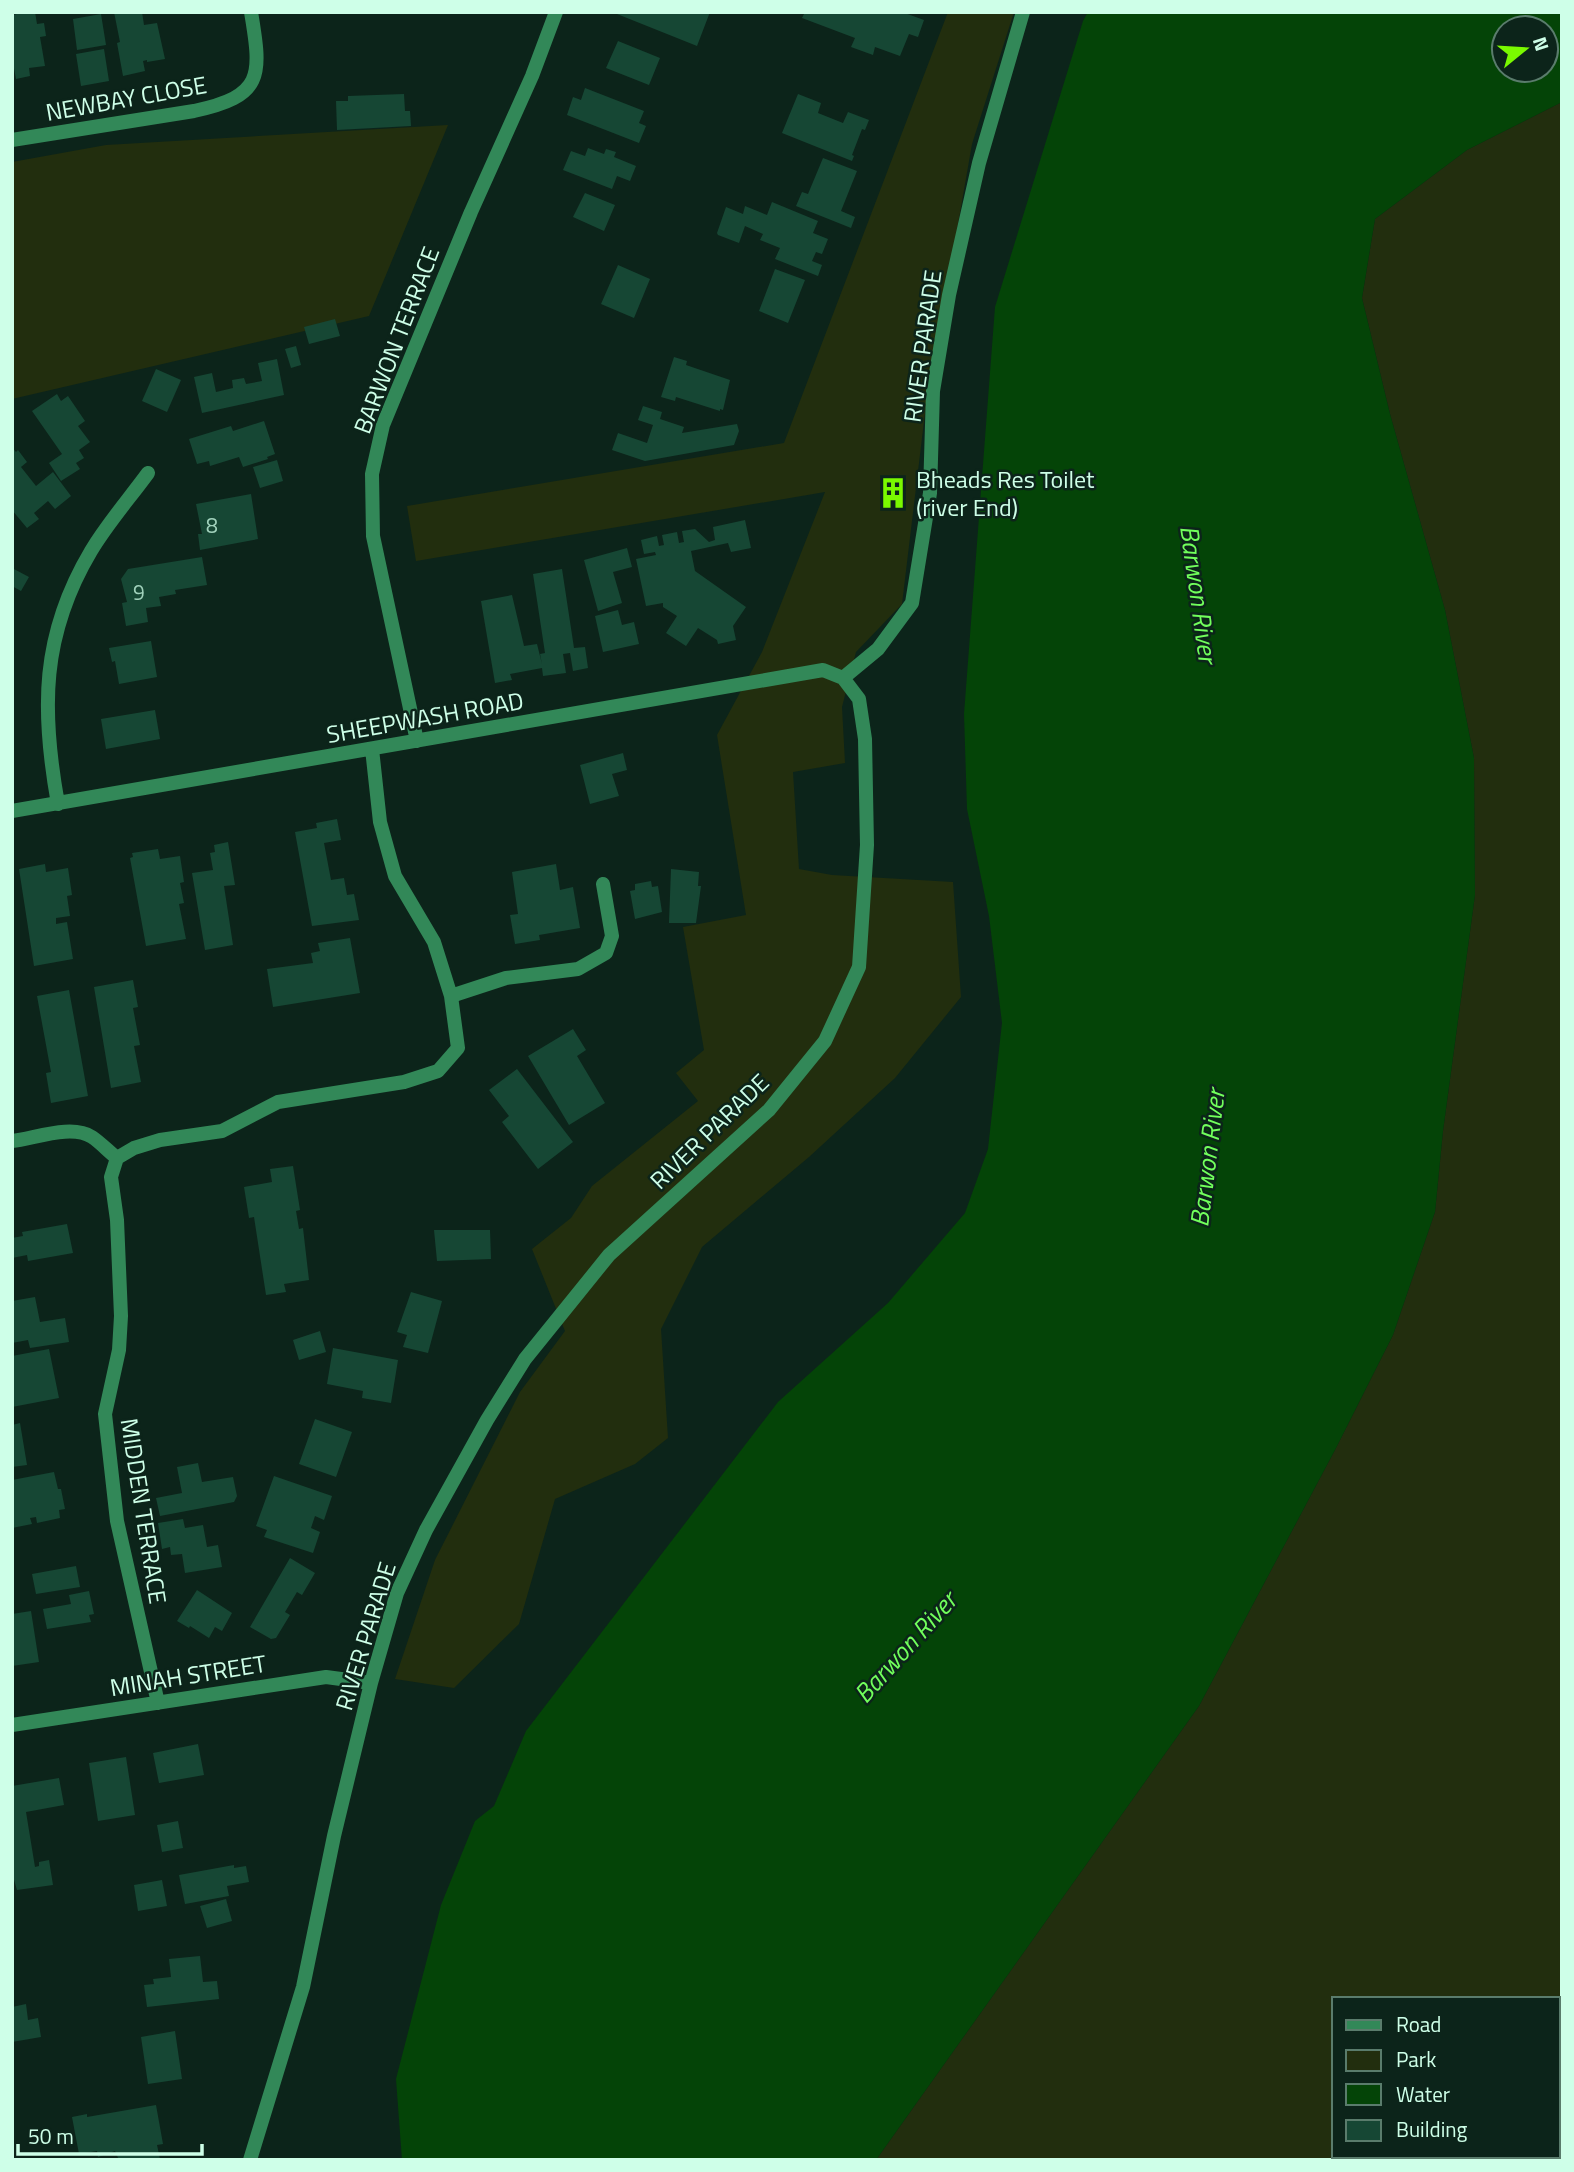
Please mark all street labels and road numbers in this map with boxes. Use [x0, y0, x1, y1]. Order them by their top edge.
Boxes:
street label: NEWBAY CLOSE [43, 66, 209, 130]
street label: BARWON TERRACE [344, 241, 448, 439]
street label: RIVER PARADE [893, 268, 951, 424]
street label: SHEEPWASH ROAD [324, 682, 526, 752]
street label: RIVER PARADE [641, 1065, 777, 1197]
street label: MIDDEN TERRACE [112, 1416, 176, 1606]
street label: RIVER PARADE [325, 1557, 405, 1715]
street label: MINAH STREET [107, 1645, 269, 1705]

